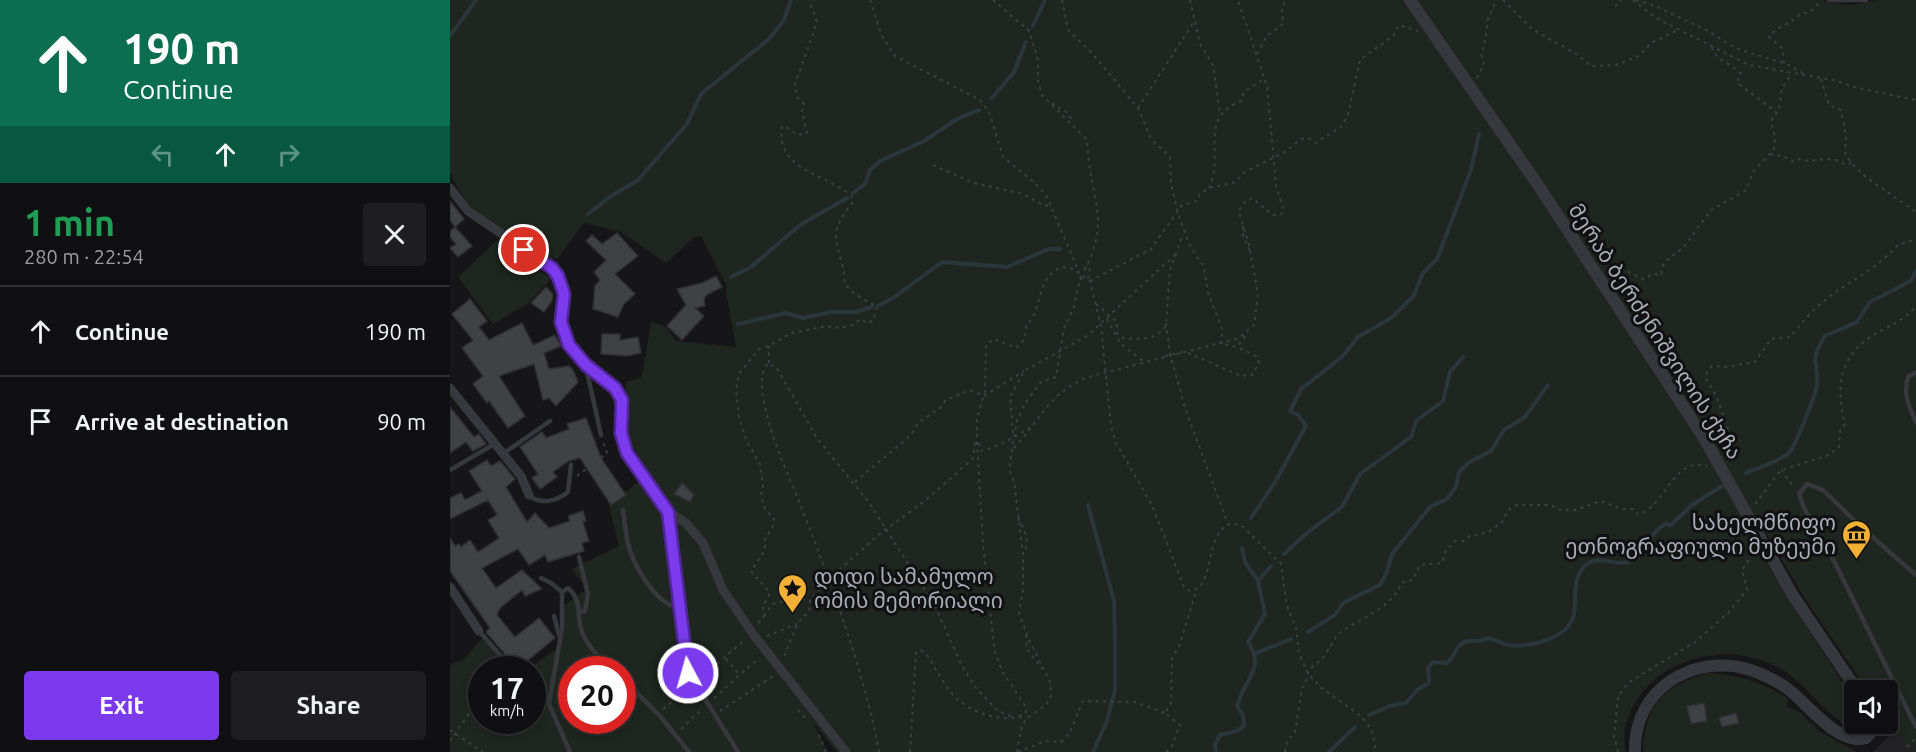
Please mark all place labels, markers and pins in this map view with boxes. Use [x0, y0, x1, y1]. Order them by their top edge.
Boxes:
pin [498, 224, 549, 275]
place label: სახელმწიფო ეთნოგრაფიული მუზეუმი [1565, 510, 1836, 560]
museum icon: სახელმწიფო ეთნოგრაფიული მუზეუმი [1841, 518, 1873, 560]
place label: დიდი სამამულო ომის მემორიალი [814, 564, 1003, 614]
place icon: დიდი სამამულო ომის მემორიალი [777, 572, 809, 614]

